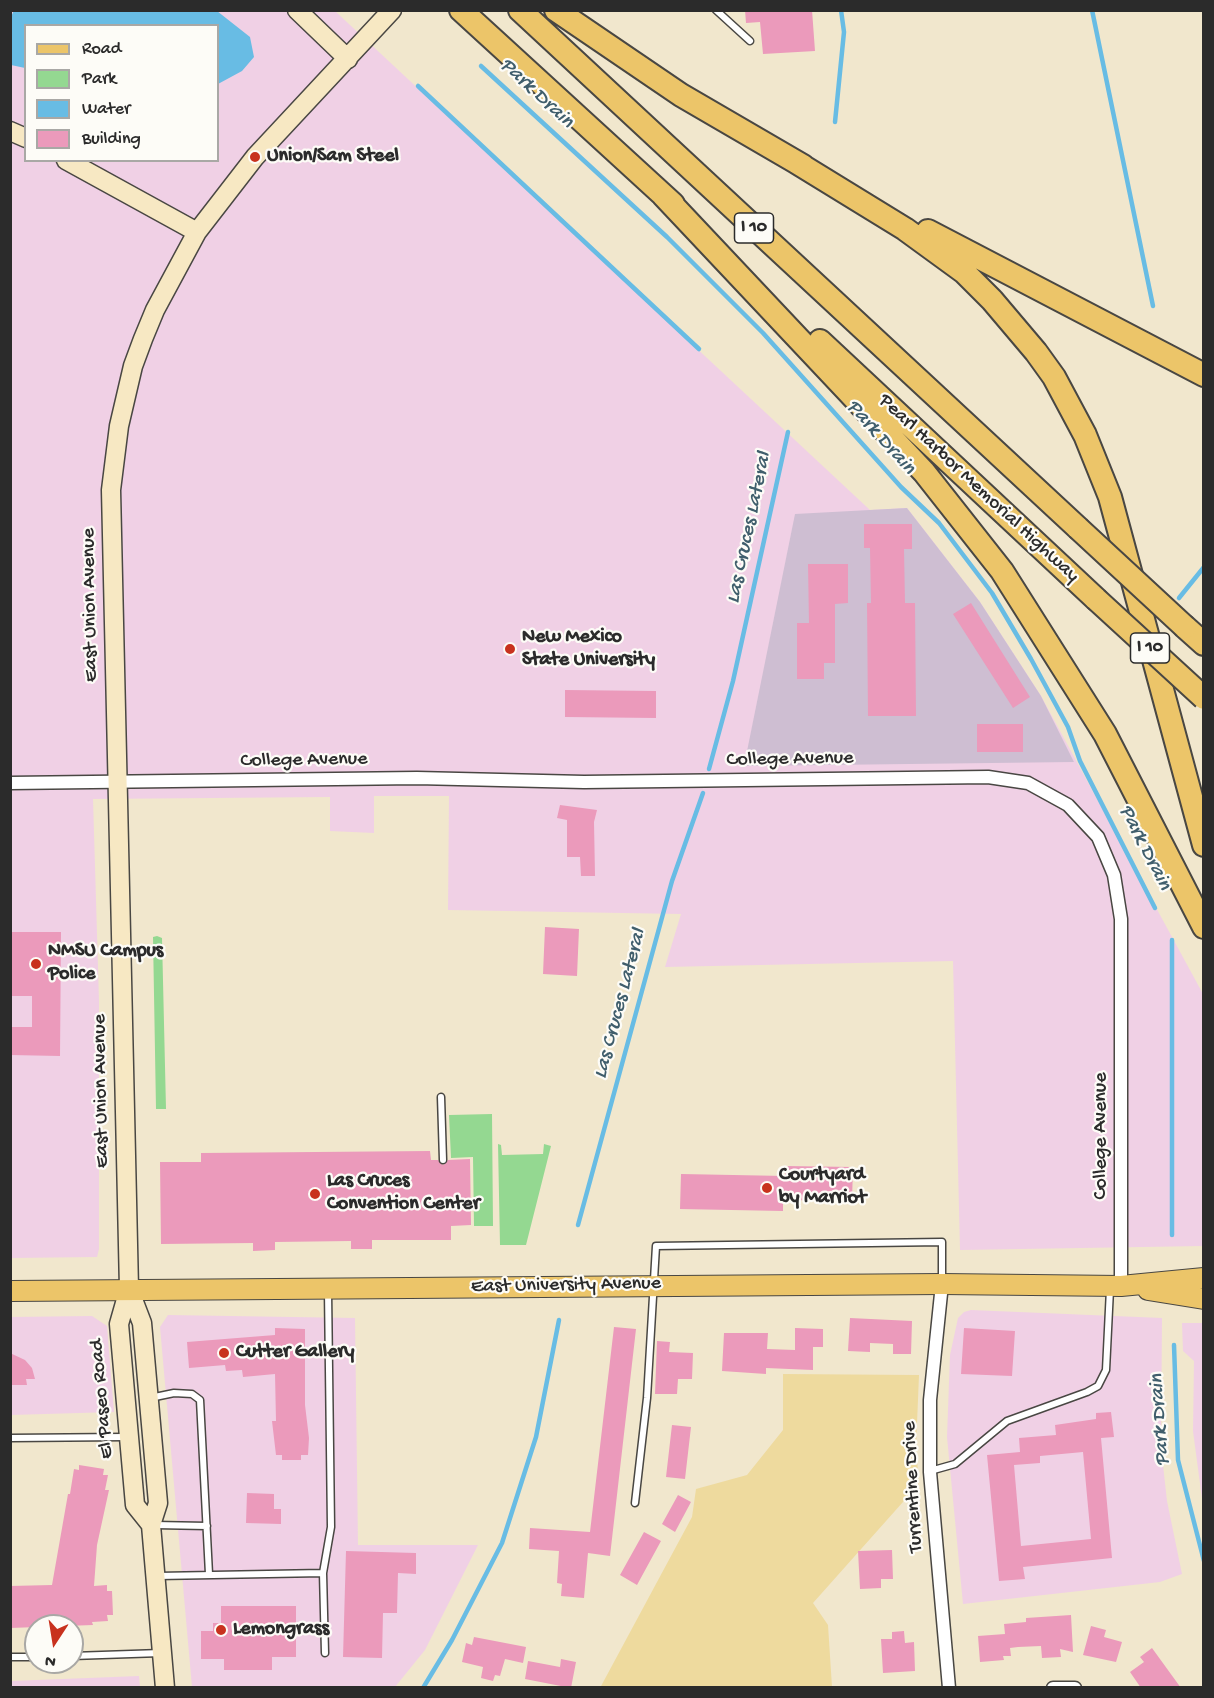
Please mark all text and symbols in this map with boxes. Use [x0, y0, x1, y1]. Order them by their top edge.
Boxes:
legend [24, 24, 219, 162]
text: Road [82, 39, 121, 60]
water label: Park Drain [494, 53, 578, 135]
text: Park [82, 69, 116, 90]
text: Water [82, 99, 130, 120]
text: Building [82, 129, 141, 150]
place label: Union/Sam Steel [267, 145, 399, 169]
marker: Union/Sam Steel [248, 150, 262, 164]
road number: I 10 [734, 213, 774, 243]
street label: Pearl Harbor Memorial Highway [873, 390, 1083, 588]
water label: Park Drain [840, 395, 920, 481]
water label: Las Cruces Lateral [722, 450, 778, 606]
street label: East Union Avenue [78, 528, 104, 682]
place label: New Mexico State University [522, 626, 655, 673]
road number: I 10 [1130, 633, 1170, 663]
marker: New Mexico State University [503, 642, 517, 656]
street label: College Avenue [726, 747, 854, 773]
street label: College Avenue [240, 748, 368, 774]
water label: Park Drain [1112, 801, 1176, 895]
water label: Las Cruces Lateral [589, 926, 653, 1082]
place label: NMSU Campus Police [48, 940, 163, 987]
marker: NMSU Campus Police [29, 957, 43, 971]
street label: East Union Avenue [89, 1014, 115, 1168]
street label: College Avenue [1090, 1073, 1114, 1199]
place label: Courtyard by Marriot [779, 1164, 866, 1211]
place label: Las Cruces Convention Center [327, 1170, 480, 1217]
marker: Courtyard by Marriot [760, 1181, 774, 1195]
marker: Las Cruces Convention Center [308, 1187, 322, 1201]
street label: East University Avenue [471, 1272, 661, 1300]
street label: El Paseo Road [86, 1338, 120, 1460]
place label: Cutter Gallery [236, 1341, 354, 1365]
marker: Cutter Gallery [217, 1346, 231, 1360]
water label: Park Drain [1145, 1373, 1177, 1467]
street label: Turrentine Drive [899, 1421, 929, 1553]
north arrow [24, 1614, 84, 1674]
place label: Lemongrass [233, 1618, 329, 1642]
marker: Lemongrass [214, 1623, 228, 1637]
text: N [43, 1650, 58, 1671]

